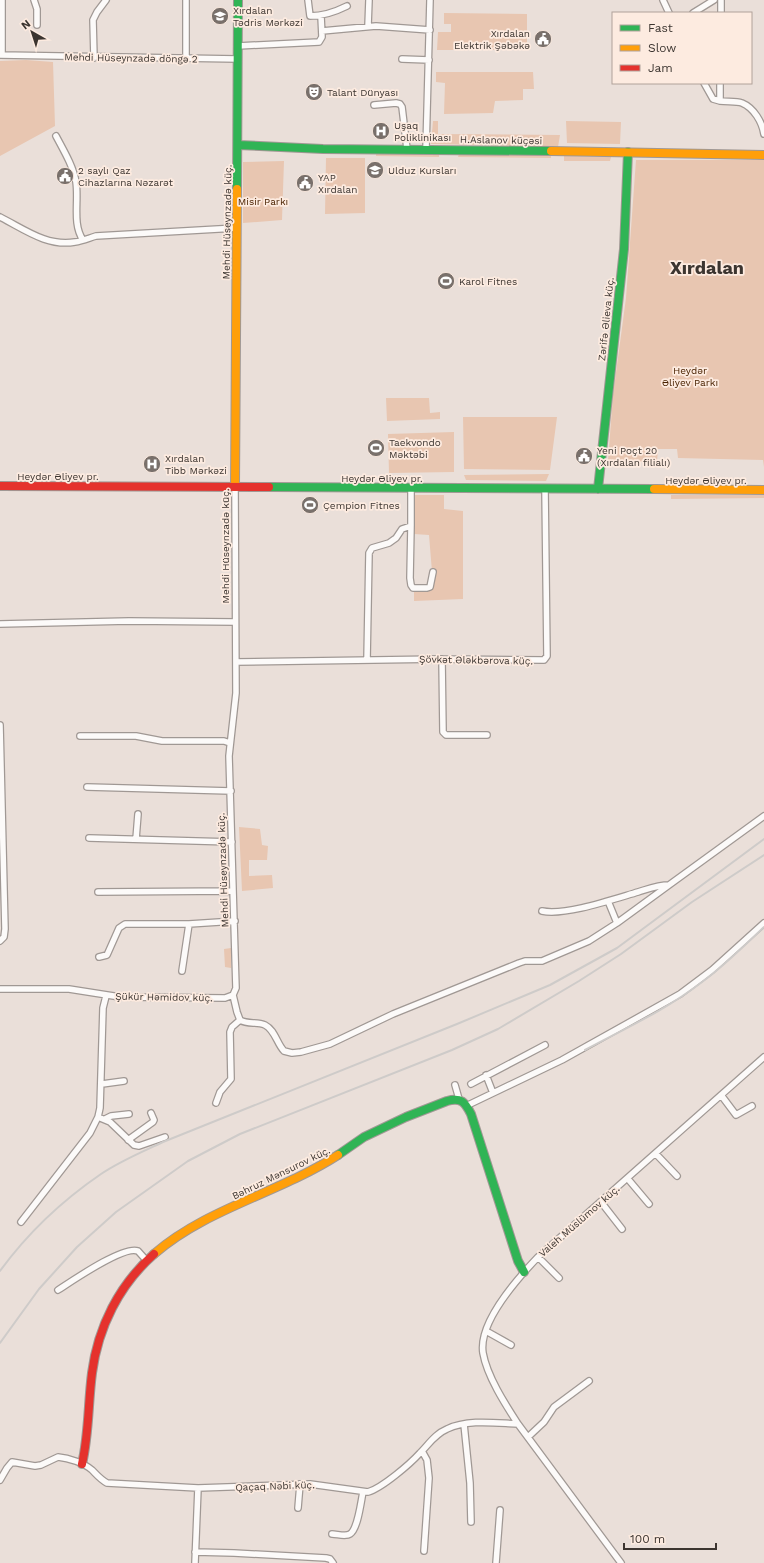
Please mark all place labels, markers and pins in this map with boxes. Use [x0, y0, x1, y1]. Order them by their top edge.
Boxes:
place label: Xırdalan Tədris Mərkəzi [233, 5, 303, 28]
school or university icon: Xırdalan Tədris Mərkəzi [210, 6, 230, 26]
place label: Xırdalan Elektrik Şəbəkə [454, 28, 530, 51]
public building icon: Xırdalan Elektrik Şəbəkə [533, 29, 553, 49]
theatre icon: Talant Dünyası [304, 82, 324, 102]
place label: Talant Dünyası [327, 87, 398, 98]
place label: Uşaq Poliklinikası [394, 120, 451, 143]
hospital icon: Uşaq Poliklinikası [371, 121, 391, 141]
school or university icon: Ulduz Kursları [365, 160, 385, 180]
place label: 2 saylı Qaz Cihazlarına Nəzarət [78, 165, 174, 188]
place label: Ulduz Kursları [388, 165, 456, 176]
public building icon: 2 saylı Qaz Cihazlarına Nəzarət [55, 166, 75, 186]
place label: YAP Xırdalan [318, 172, 357, 195]
public building icon: YAP Xırdalan [295, 173, 315, 193]
sports icon: Karol Fitnes [436, 271, 456, 291]
place label: Karol Fitnes [459, 276, 517, 287]
place label: Taekvondo Məktəbi [389, 437, 441, 460]
sports icon: Taekvondo Məktəbi [366, 438, 386, 458]
place label: Yeni Poçt 20 (Xırdalan filialı) [597, 445, 670, 468]
public building icon: Yeni Poçt 20 (Xırdalan filialı) [574, 446, 594, 466]
place label: Xırdalan Tibb Mərkəzi [165, 453, 227, 476]
hospital icon: Xırdalan Tibb Mərkəzi [142, 454, 162, 474]
sports icon: Çempion Fitnes [300, 495, 320, 515]
place label: Çempion Fitnes [323, 500, 400, 511]

